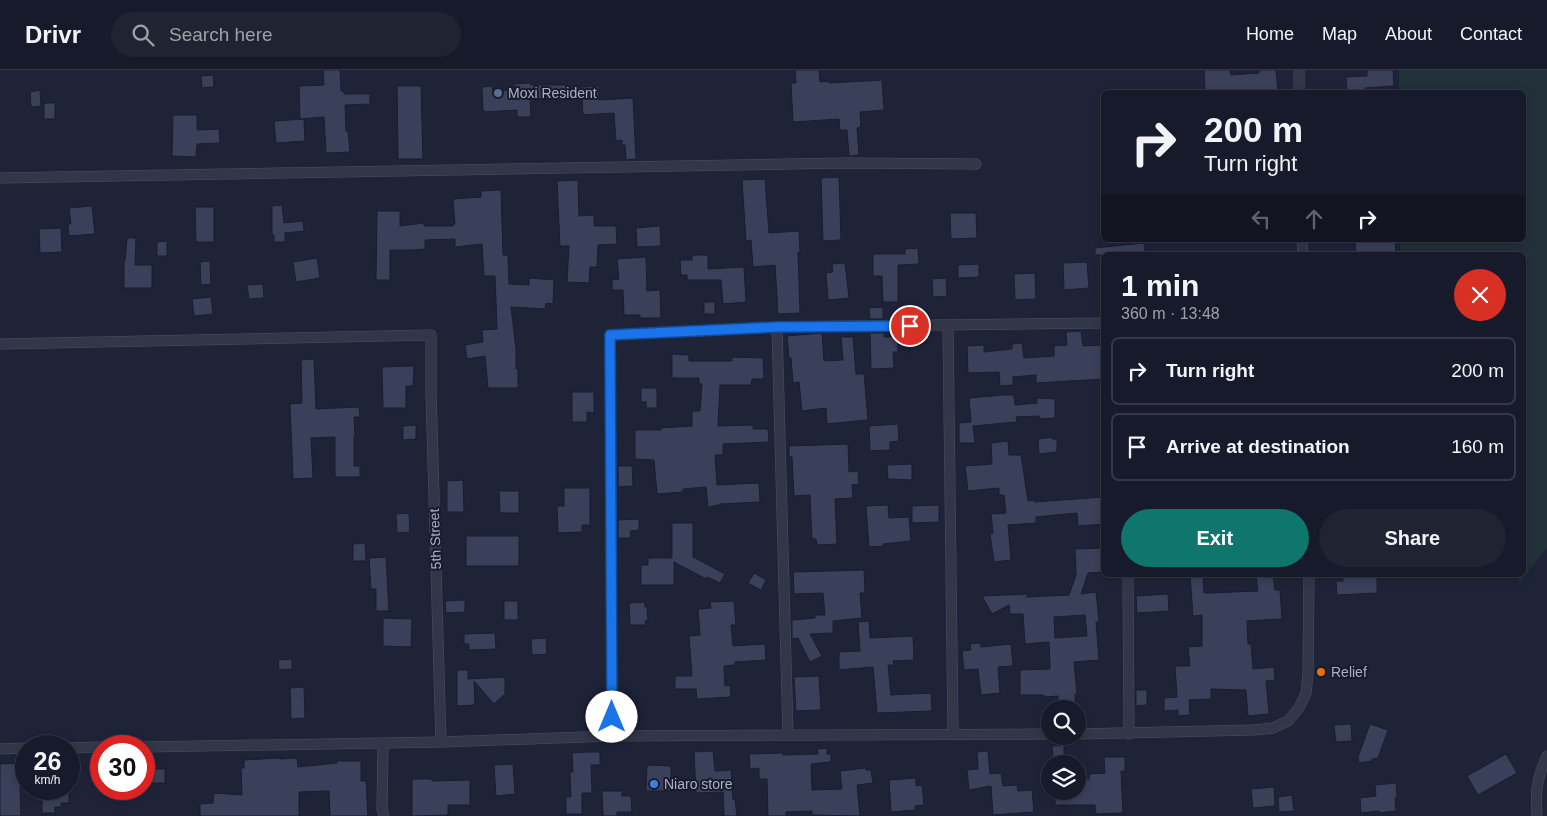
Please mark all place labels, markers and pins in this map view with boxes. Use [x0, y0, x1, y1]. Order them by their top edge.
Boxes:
place label: Moxi Resident [508, 85, 597, 101]
marker: Moxi Resident [492, 87, 504, 99]
pin [889, 305, 931, 347]
place label: Relief [1331, 664, 1367, 680]
marker: Relief [1315, 666, 1327, 678]
place label: Niaro store [664, 776, 733, 792]
marker: Niaro store [648, 778, 660, 790]

